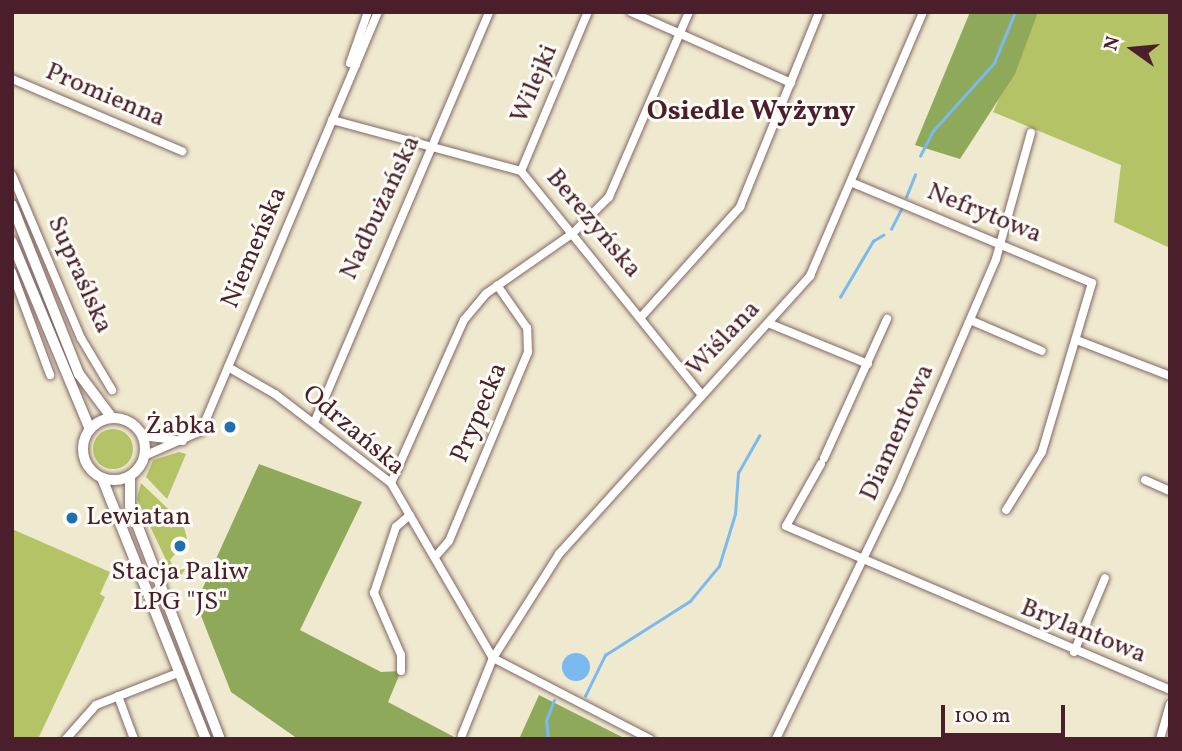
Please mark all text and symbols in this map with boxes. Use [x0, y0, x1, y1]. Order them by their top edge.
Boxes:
north arrow [1098, 14, 1168, 84]
text: N [1098, 34, 1127, 54]
street label: Wilejki [505, 40, 565, 128]
street label: Promienna [40, 57, 170, 135]
district label: Osiedle Wyżyny [646, 95, 856, 129]
street label: Nadbużańska [334, 131, 428, 285]
street label: Berezyńska [538, 163, 648, 285]
street label: Nefrytowa [922, 177, 1046, 251]
street label: Niemeńska [216, 183, 294, 313]
street label: Supraślska [39, 212, 119, 338]
street label: Wiślana [680, 295, 768, 383]
street label: Prypecka [445, 358, 515, 468]
street label: Diamentowa [854, 360, 942, 506]
street label: Odrzańska [295, 379, 411, 483]
place label: Żabka [146, 411, 216, 443]
marker: Żabka [222, 419, 238, 435]
place label: Lewiatan [86, 502, 191, 534]
marker: Lewiatan [64, 510, 80, 526]
marker: Stacja Paliw LPG "JS" [172, 538, 188, 554]
place label: Stacja Paliw LPG "JS" [111, 557, 249, 618]
street label: Brylantowa [1016, 593, 1150, 671]
scale bar [944, 692, 1068, 736]
text: 100 m [954, 702, 1011, 731]

